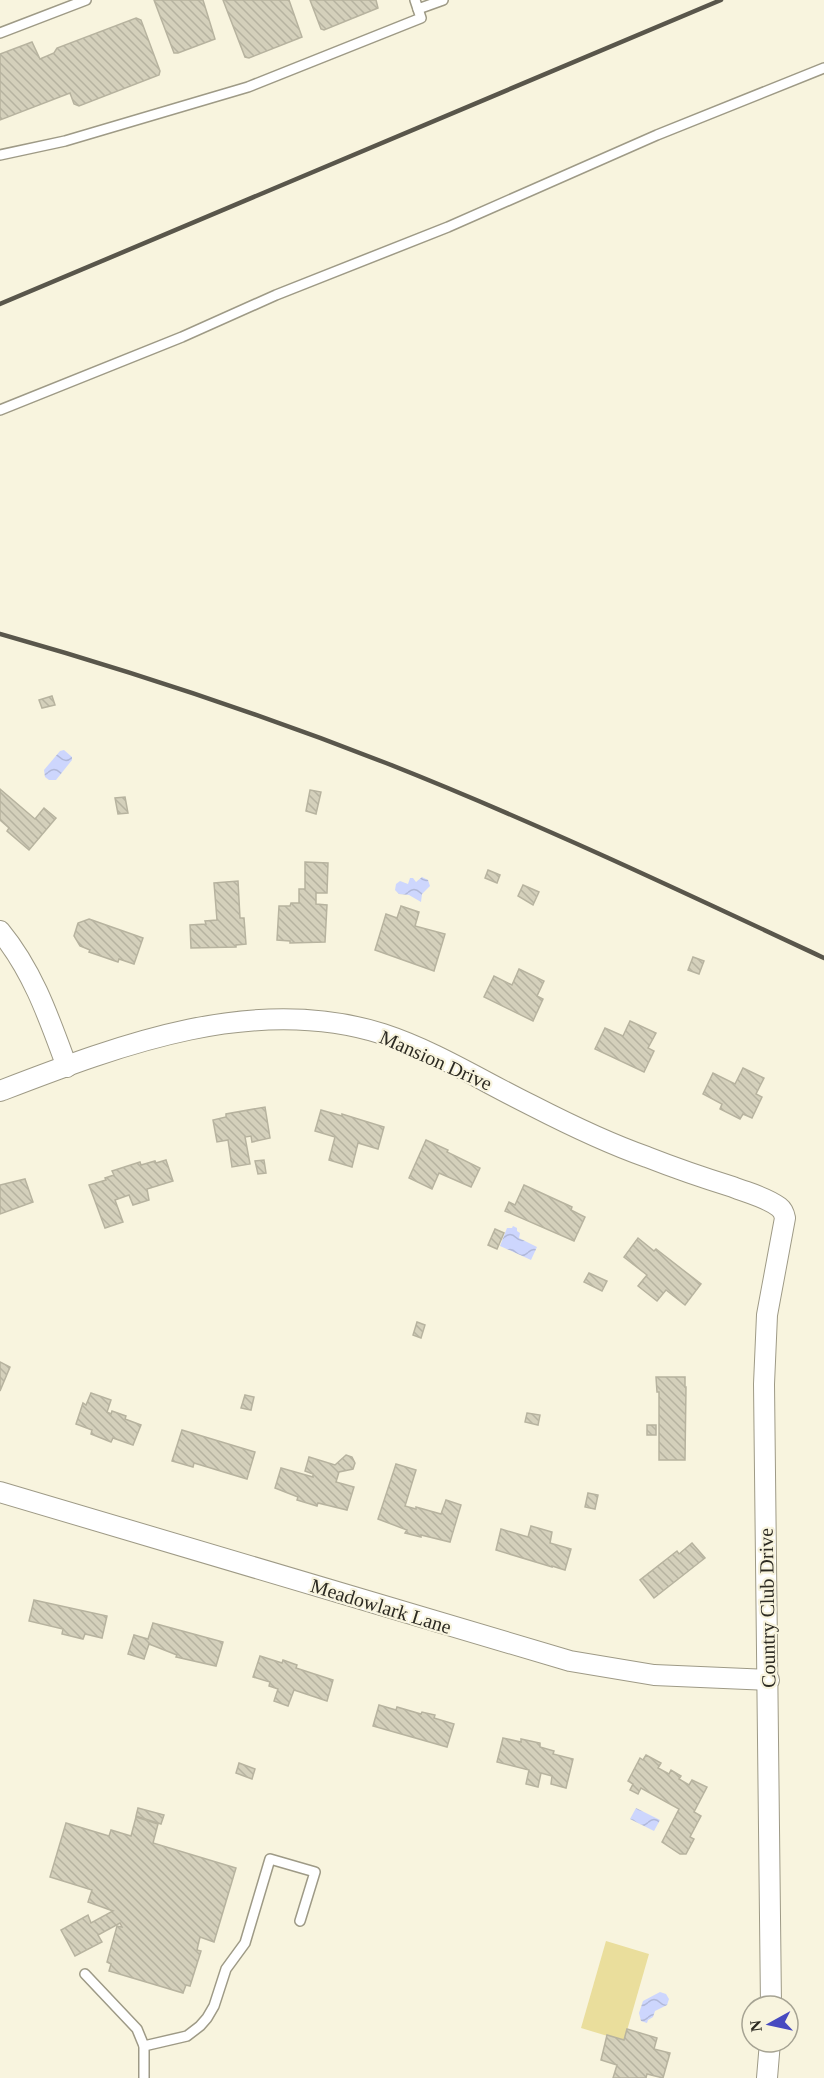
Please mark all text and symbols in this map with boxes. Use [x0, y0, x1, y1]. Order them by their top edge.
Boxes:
street label: Mansion Drive [376, 1025, 496, 1095]
street label: Country Club Drive [755, 1528, 780, 1688]
street label: Meadowlark Lane [308, 1574, 454, 1638]
north arrow [740, 1994, 800, 2054]
text: N [746, 2019, 765, 2033]

